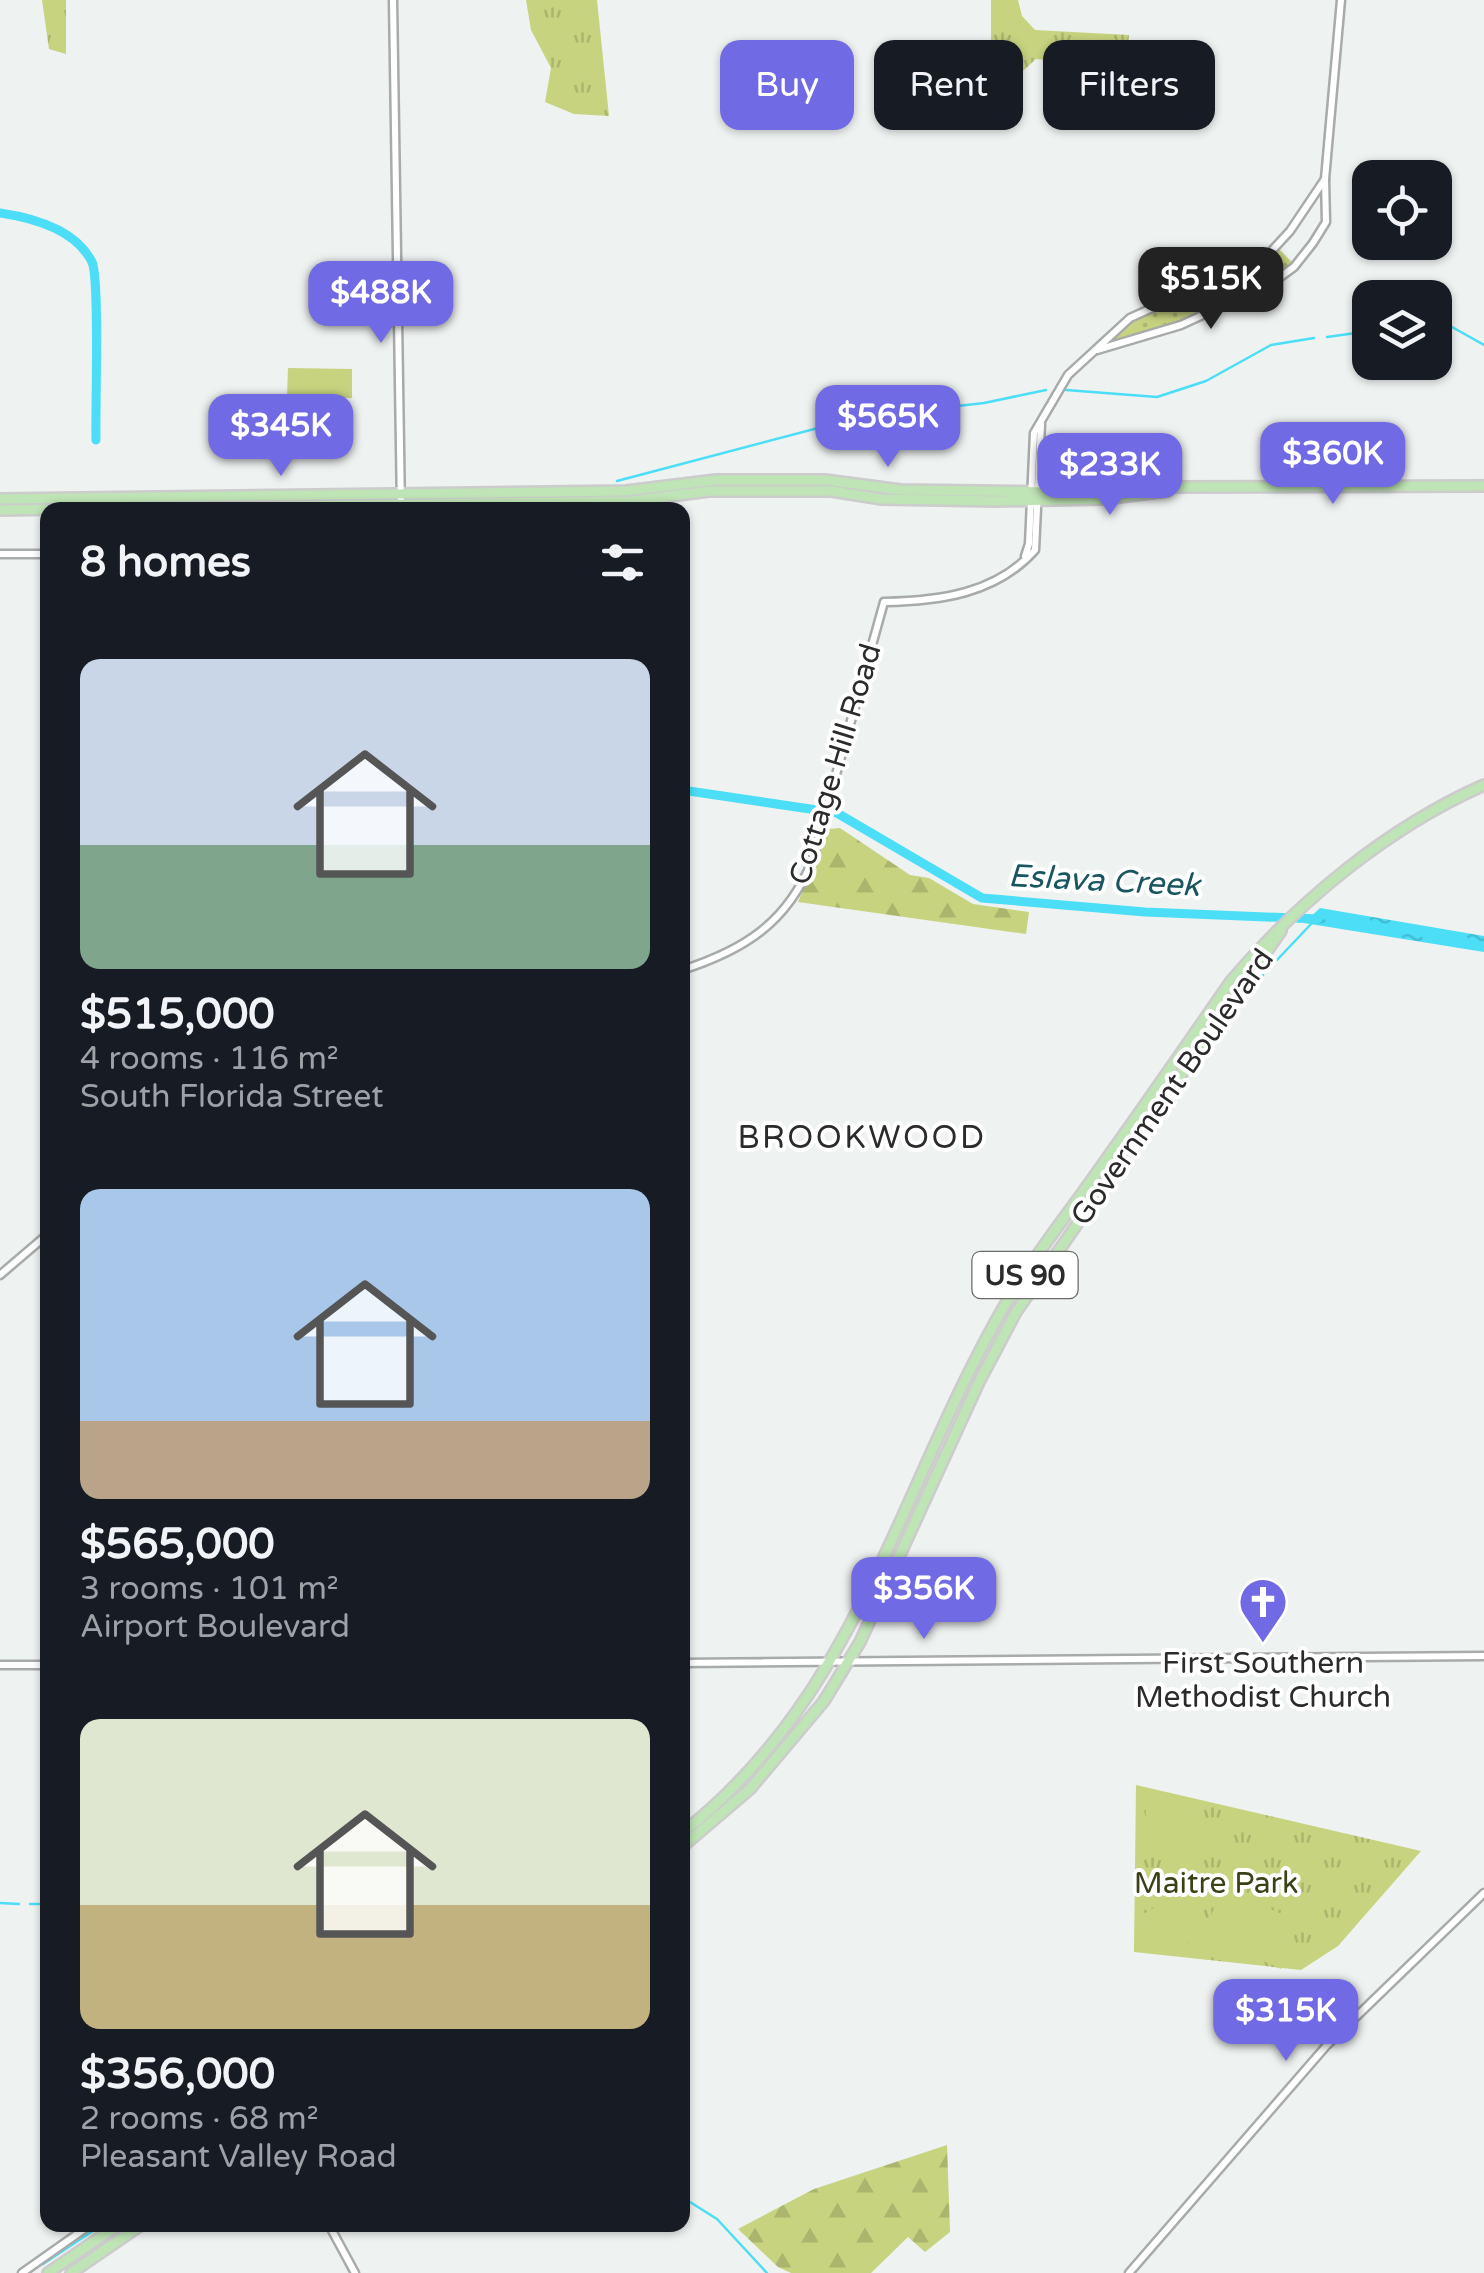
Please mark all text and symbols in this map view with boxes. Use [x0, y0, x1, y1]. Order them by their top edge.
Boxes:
chip: Buy [720, 40, 854, 130]
chip: Rent [874, 40, 1023, 130]
chip: Filters [1043, 40, 1215, 130]
map controls [1352, 160, 1452, 380]
button: locate [1352, 160, 1452, 260]
pin: $515K [1141, 247, 1281, 332]
text: $515K [1160, 260, 1262, 298]
pin: $488K [311, 261, 451, 346]
text: $488K [330, 274, 432, 312]
button: layers [1352, 280, 1452, 380]
pin: $565K [818, 385, 958, 470]
pin: $345K [211, 394, 351, 479]
text: $565K [837, 398, 939, 436]
text: $345K [230, 407, 332, 445]
pin: $360K [1263, 422, 1403, 507]
pin: $233K [1040, 433, 1180, 518]
text: $360K [1282, 435, 1384, 473]
text: $233K [1059, 446, 1161, 484]
icon: filters [595, 535, 650, 590]
text: 8 homes [80, 537, 251, 588]
street label: Cottage Hill Road [781, 639, 890, 889]
icon: home [275, 724, 455, 904]
water label: Eslava Creek [1007, 857, 1203, 905]
street label: Government Boulevard [1063, 942, 1282, 1233]
text: $515,000 [80, 989, 275, 1040]
text: 4 rooms · 116 m² [80, 1040, 339, 1078]
text: South Florida Street [80, 1078, 384, 1116]
district label: BROOKWOOD [737, 1119, 987, 1157]
road number: US 90 [972, 1252, 1078, 1298]
icon: home [275, 1254, 455, 1434]
text: $565,000 [80, 1519, 275, 1570]
pin: $356K [854, 1557, 994, 1642]
text: 3 rooms · 101 m² [80, 1570, 339, 1608]
text: $356K [873, 1570, 975, 1608]
church icon: First Southern Methodist Church [1237, 1576, 1289, 1644]
text: Airport Boulevard [80, 1608, 350, 1646]
place label: First Southern Methodist Church [1135, 1645, 1391, 1716]
icon: home [275, 1784, 455, 1964]
park label: Maitre Park [1134, 1865, 1298, 1902]
pin: $315K [1216, 1979, 1356, 2064]
text: $315K [1235, 1992, 1337, 2030]
text: $356,000 [80, 2049, 275, 2100]
text: 2 rooms · 68 m² [80, 2100, 319, 2138]
text: Pleasant Valley Road [80, 2138, 397, 2176]

